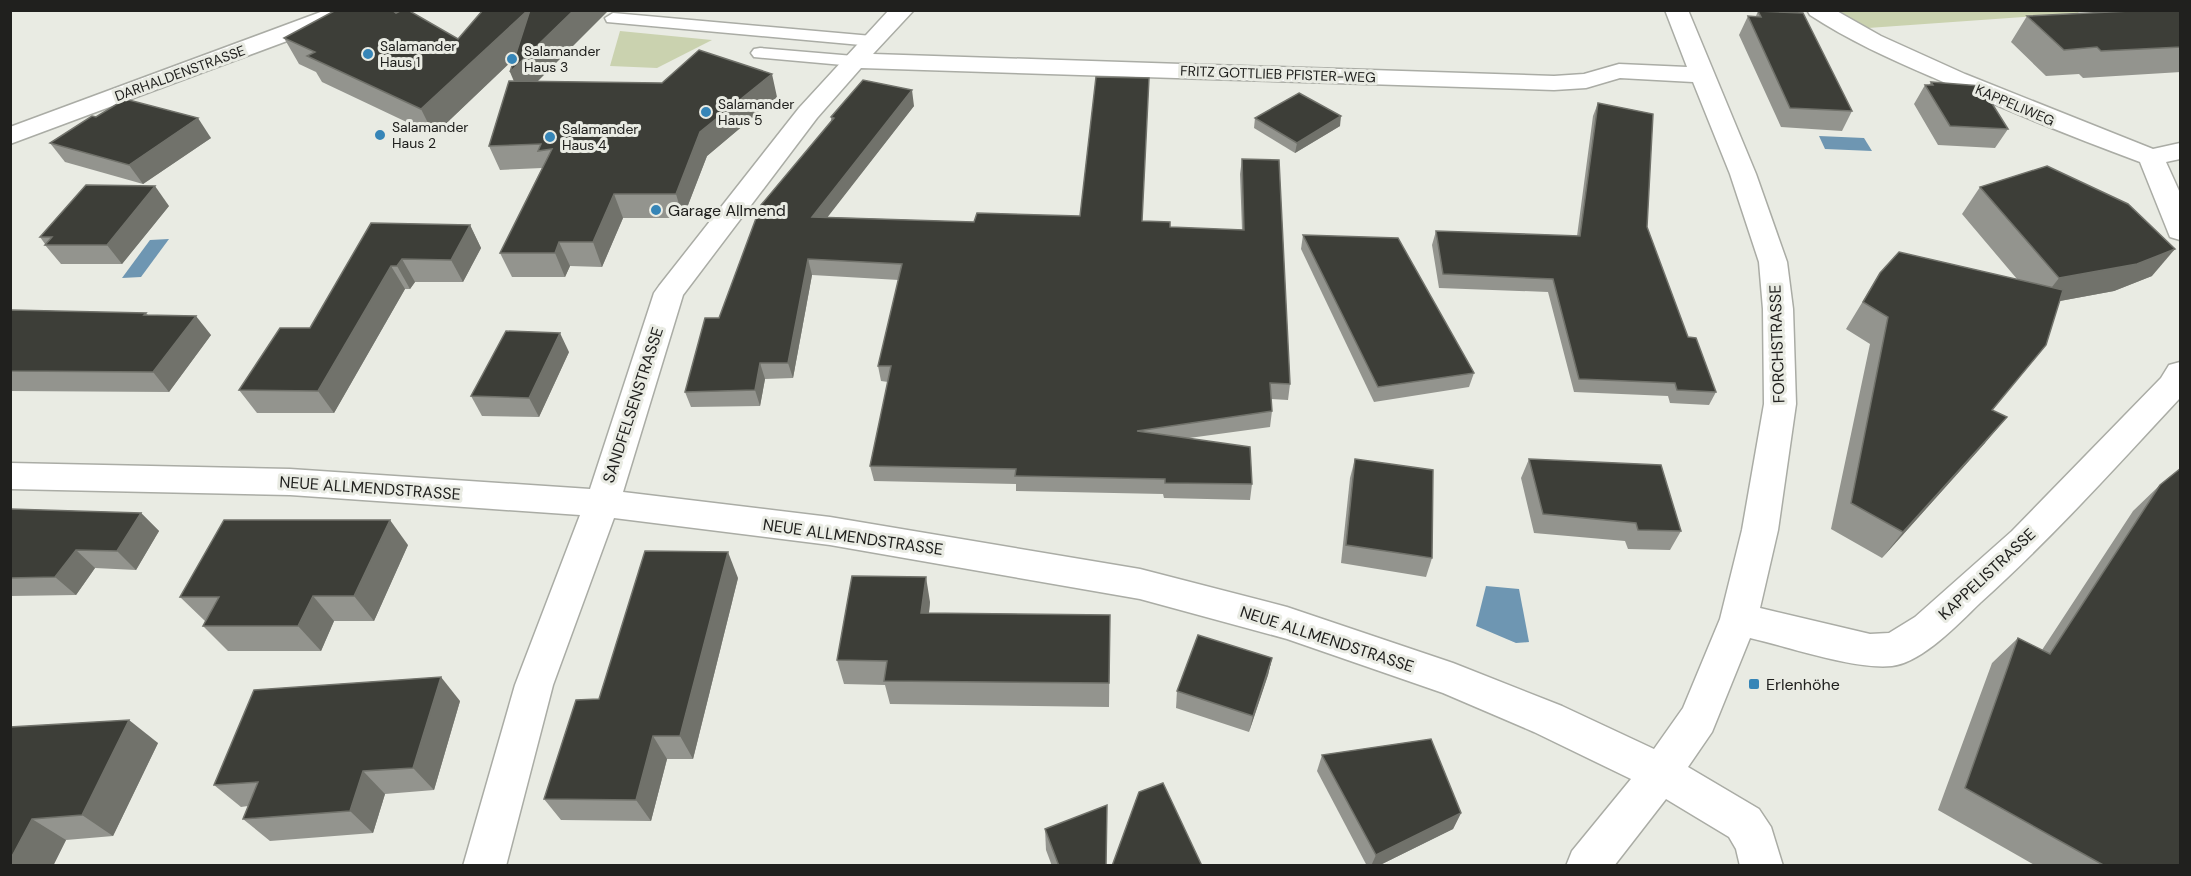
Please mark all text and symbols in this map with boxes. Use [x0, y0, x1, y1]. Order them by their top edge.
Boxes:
place label: Salamander Haus 1 [380, 37, 457, 71]
street label: DARHALDENSTRASSE [112, 41, 248, 105]
place label: Salamander Haus 3 [524, 42, 601, 76]
marker: Salamander Haus 1 [361, 47, 375, 61]
marker: Salamander Haus 3 [505, 52, 519, 66]
street label: FRITZ GOTTLIEB PFISTER-WEG [1180, 62, 1376, 86]
street label: KAPPELIWEG [1973, 80, 2057, 130]
place label: Salamander Haus 5 [718, 95, 795, 129]
marker: Salamander Haus 5 [699, 105, 713, 119]
place label: Salamander Haus 2 [392, 118, 469, 152]
place label: Salamander Haus 4 [562, 120, 639, 154]
marker: Salamander Haus 2 [373, 128, 387, 142]
marker: Salamander Haus 4 [543, 130, 557, 144]
place label: Garage Allmend [668, 200, 786, 221]
marker: Garage Allmend [649, 203, 663, 217]
street label: FORCHSTRASSE [1764, 284, 1790, 404]
street label: SANDFELSENSTRASSE [598, 324, 668, 486]
street label: NEUE ALLMENDSTRASSE [279, 471, 461, 505]
street label: NEUE ALLMENDSTRASSE [762, 514, 944, 560]
street label: KAPPELISTRASSE [1934, 524, 2040, 624]
street label: NEUE ALLMENDSTRASSE [1237, 601, 1417, 677]
place label: Erlenhöhe [1766, 674, 1840, 695]
marker: Erlenhöhe [1747, 677, 1761, 691]

